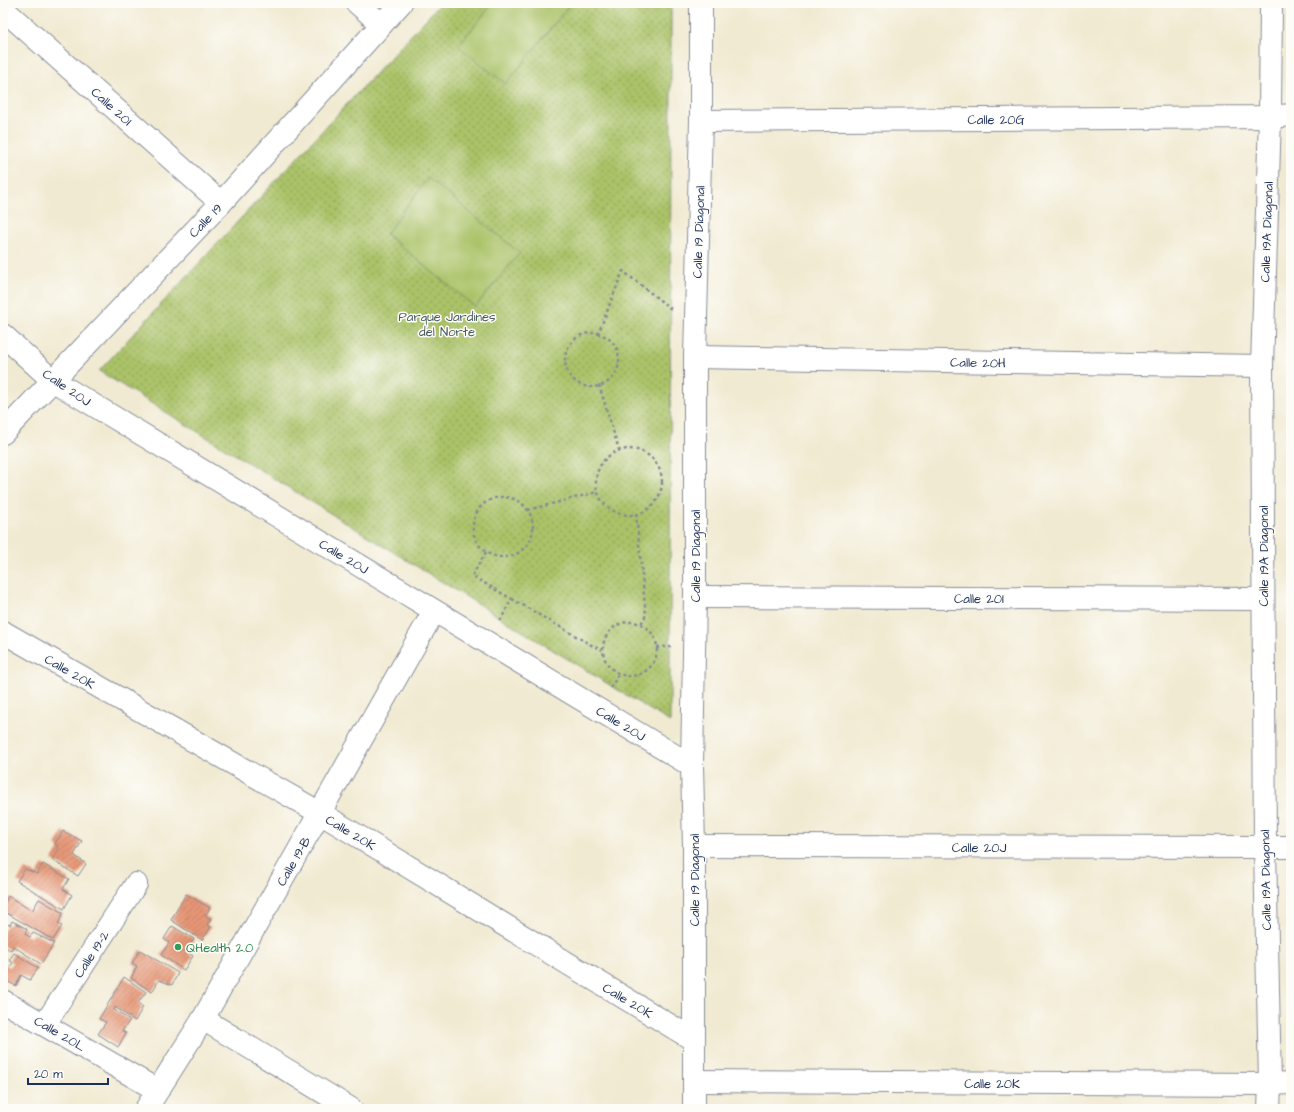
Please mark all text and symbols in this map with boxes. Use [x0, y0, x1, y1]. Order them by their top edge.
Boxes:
street label: Calle 20I [87, 83, 136, 130]
street label: Calle 20G [968, 111, 1024, 129]
street label: Calle 19A Diagonal [1256, 181, 1279, 283]
street label: Calle 19 Diagonal [688, 185, 711, 279]
street label: Calle 19 [185, 200, 227, 242]
park label: Parque Jardines del Norte [399, 308, 496, 341]
street label: Calle 20H [950, 354, 1006, 372]
street label: Calle 20J [39, 365, 94, 411]
street label: Calle 19A Diagonal [1255, 506, 1274, 606]
street label: Calle 19 Diagonal [687, 510, 706, 602]
street label: Calle 20J [315, 535, 372, 579]
street label: Calle 20I [954, 590, 1004, 608]
street label: Calle 20K [41, 650, 98, 694]
street label: Calle 20J [592, 702, 649, 746]
street label: Calle 20K [322, 811, 379, 855]
street label: Calle 19A Diagonal [1256, 829, 1277, 931]
street label: Calle 19-B [272, 833, 315, 890]
street label: Calle 19 Diagonal [686, 834, 705, 926]
street label: Calle 20J [952, 839, 1006, 857]
street label: Calle 19-2 [70, 927, 114, 982]
place label: QHealth 2.0 [186, 939, 253, 957]
marker: QHealth 2.0 [173, 942, 183, 952]
street label: Calle 20K [599, 979, 656, 1023]
street label: Calle 20L [30, 1012, 89, 1056]
scale bar [28, 1060, 108, 1086]
text: 20 m [34, 1066, 63, 1083]
street label: Calle 20K [964, 1075, 1020, 1093]

